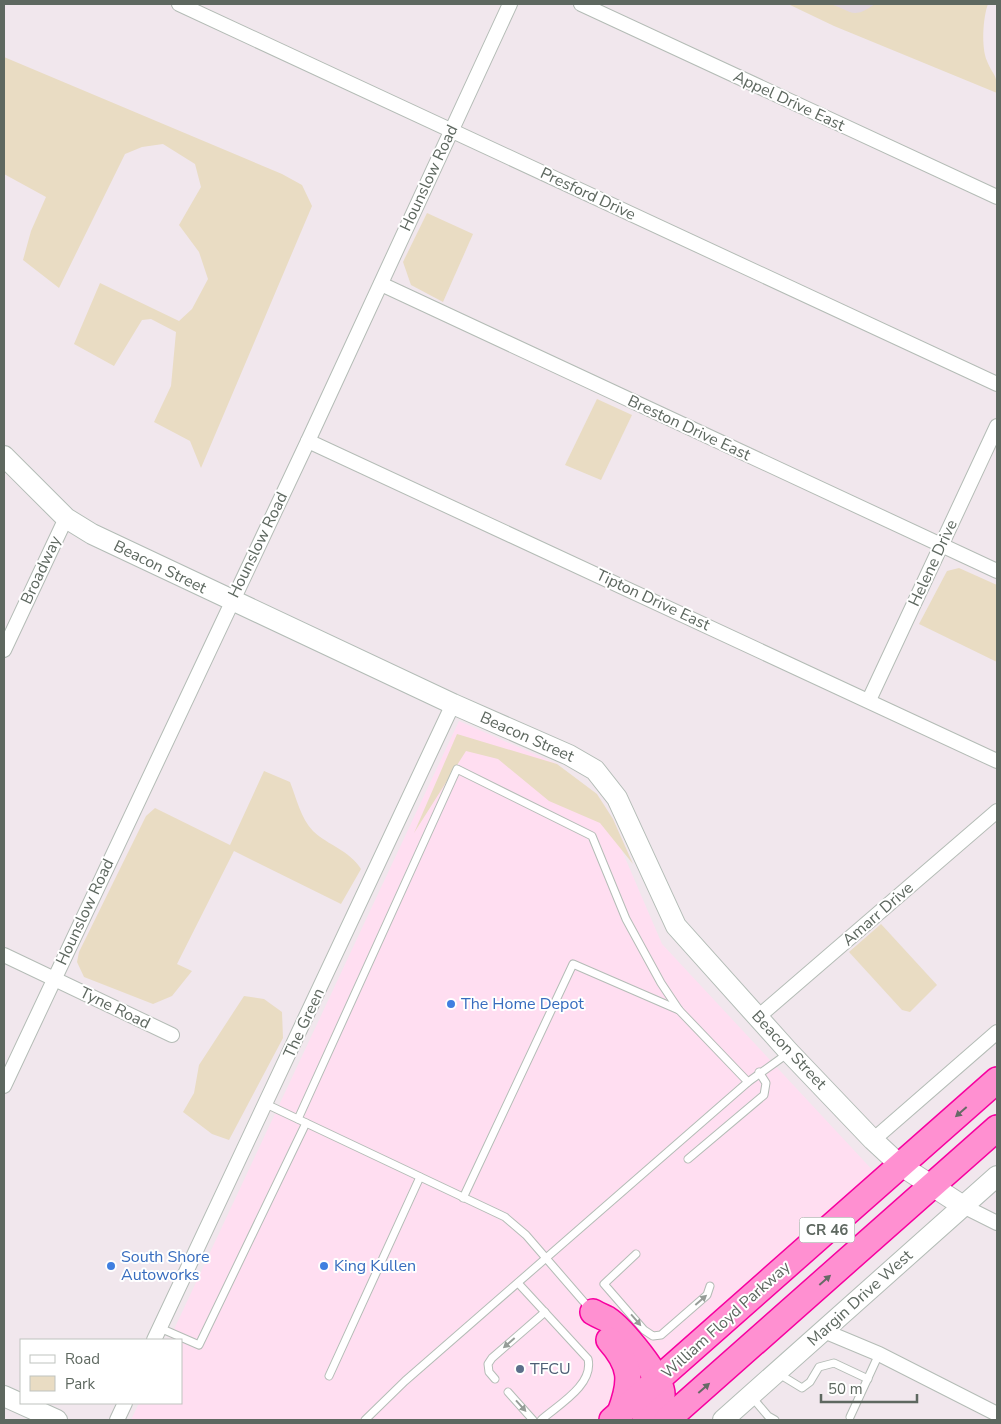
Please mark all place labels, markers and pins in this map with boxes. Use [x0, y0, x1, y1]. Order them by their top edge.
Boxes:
place label: The Home Depot [461, 993, 584, 1015]
marker: The Home Depot [445, 998, 457, 1010]
place label: South Shore Autoworks [121, 1246, 209, 1286]
place label: King Kullen [334, 1255, 416, 1277]
marker: South Shore Autoworks [105, 1260, 117, 1272]
marker: King Kullen [318, 1260, 330, 1272]
place label: TFCU [530, 1358, 571, 1380]
marker: TFCU [514, 1363, 526, 1375]

